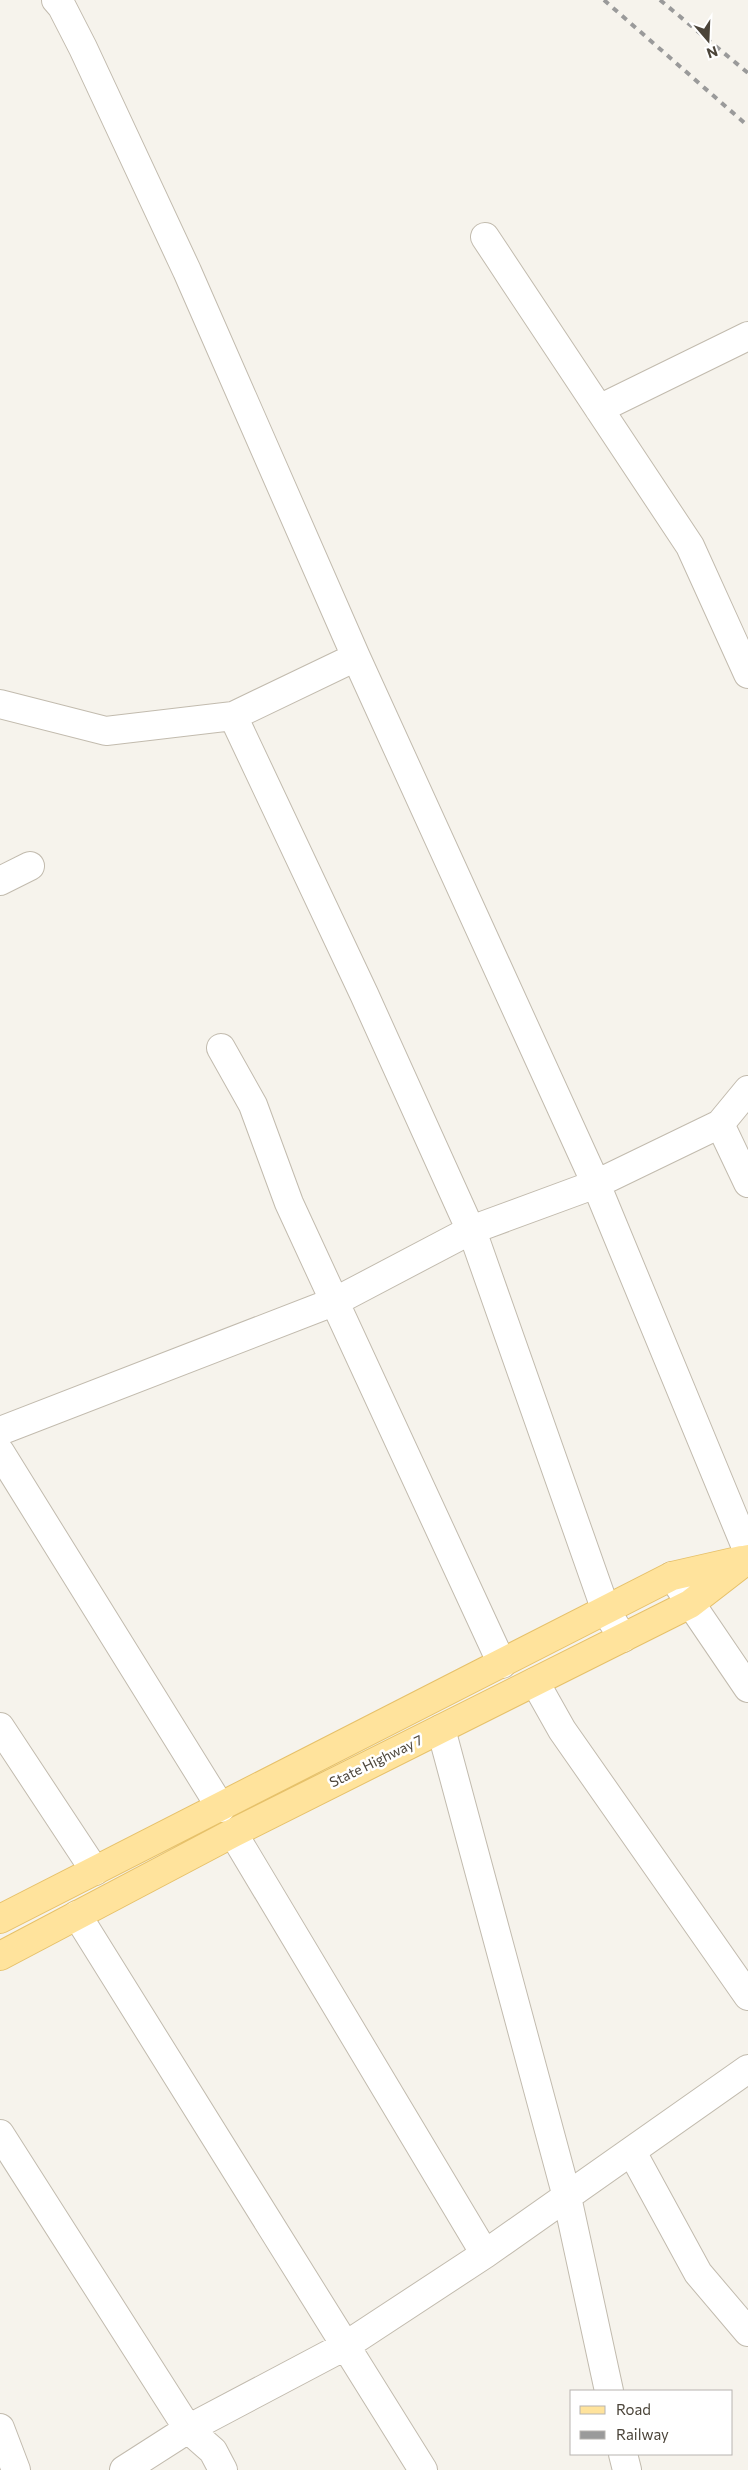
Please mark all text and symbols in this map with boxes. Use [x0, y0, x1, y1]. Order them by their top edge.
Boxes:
north arrow [683, 15, 733, 65]
text: N [705, 43, 720, 63]
street label: State Highway 7 [326, 1731, 425, 1791]
legend [570, 2390, 733, 2455]
text: Road [616, 2400, 651, 2418]
text: Railway [616, 2425, 669, 2443]

